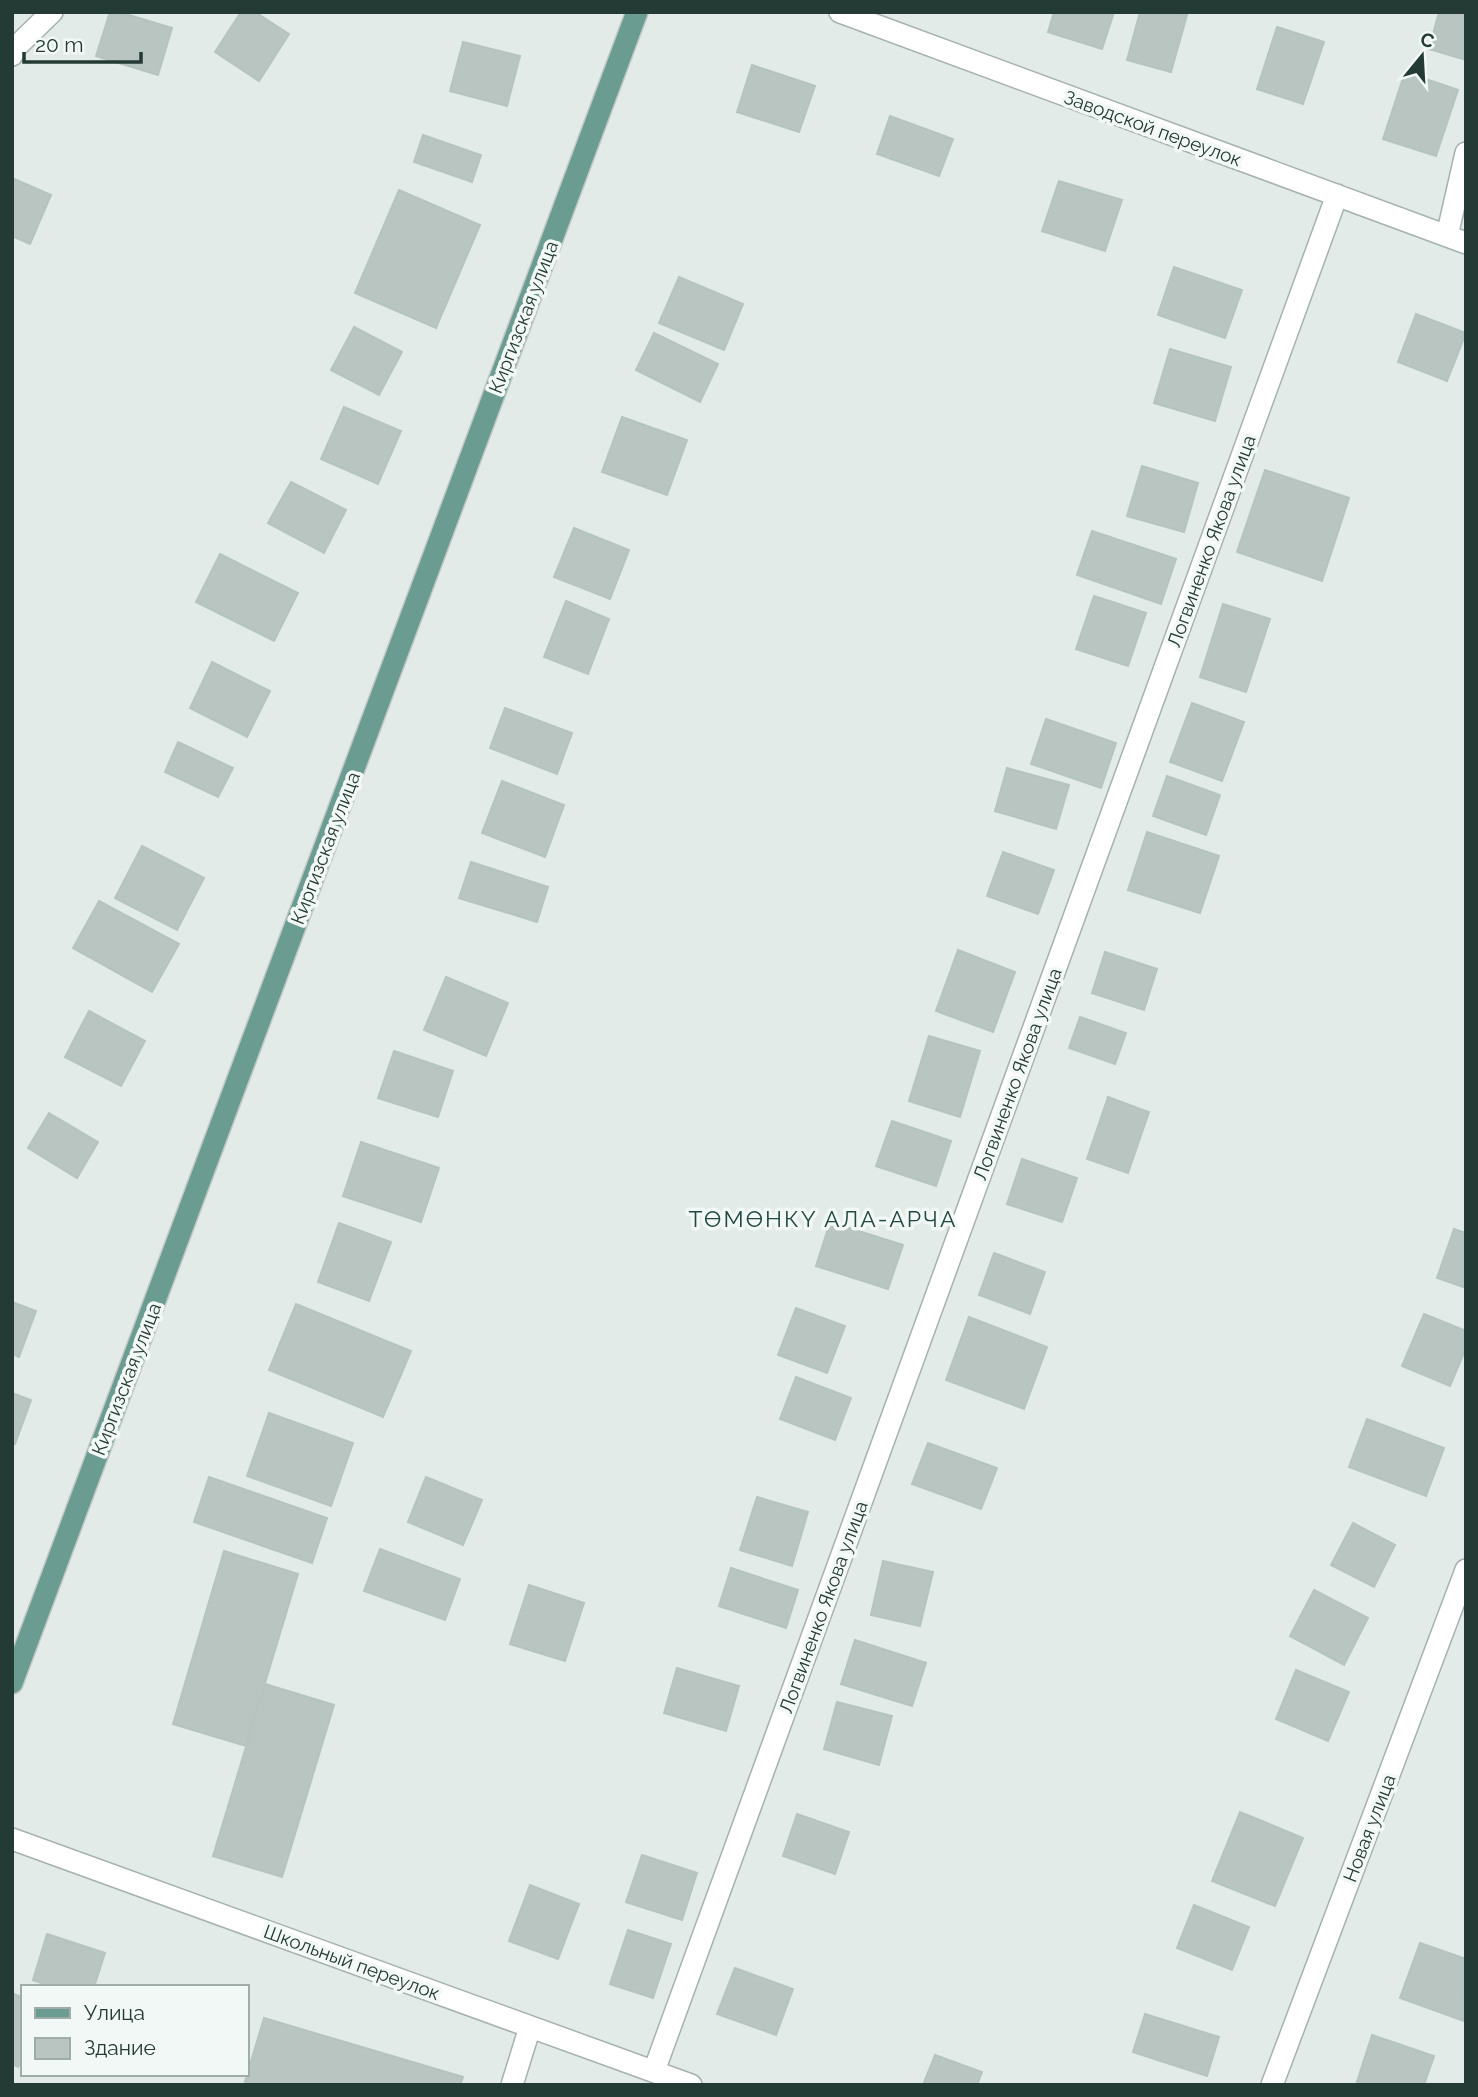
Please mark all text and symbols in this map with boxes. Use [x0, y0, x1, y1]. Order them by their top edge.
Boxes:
scale bar [24, 21, 142, 65]
north arrow [1387, 21, 1457, 91]
text: С [1418, 27, 1437, 52]
text: 20 m [35, 32, 83, 57]
street label: Заводской переулок [1061, 86, 1245, 170]
street label: Киргизская улица [484, 238, 562, 396]
street label: Логвиненко Якова улица [1162, 432, 1260, 650]
street label: Киргизская улица [286, 769, 364, 927]
street label: Логвиненко Якова улица [968, 965, 1066, 1183]
district label: ТӨМӨНКҮ АЛА-АРЧА [689, 1205, 957, 1232]
street label: Киргизская улица [87, 1300, 165, 1458]
street label: Логвиненко Якова улица [774, 1498, 872, 1716]
street label: Новая улица [1338, 1771, 1400, 1885]
street label: Школьный переулок [261, 1920, 443, 2004]
legend [21, 1985, 248, 2076]
text: Улица [84, 2000, 145, 2025]
text: Здание [84, 2035, 156, 2060]

